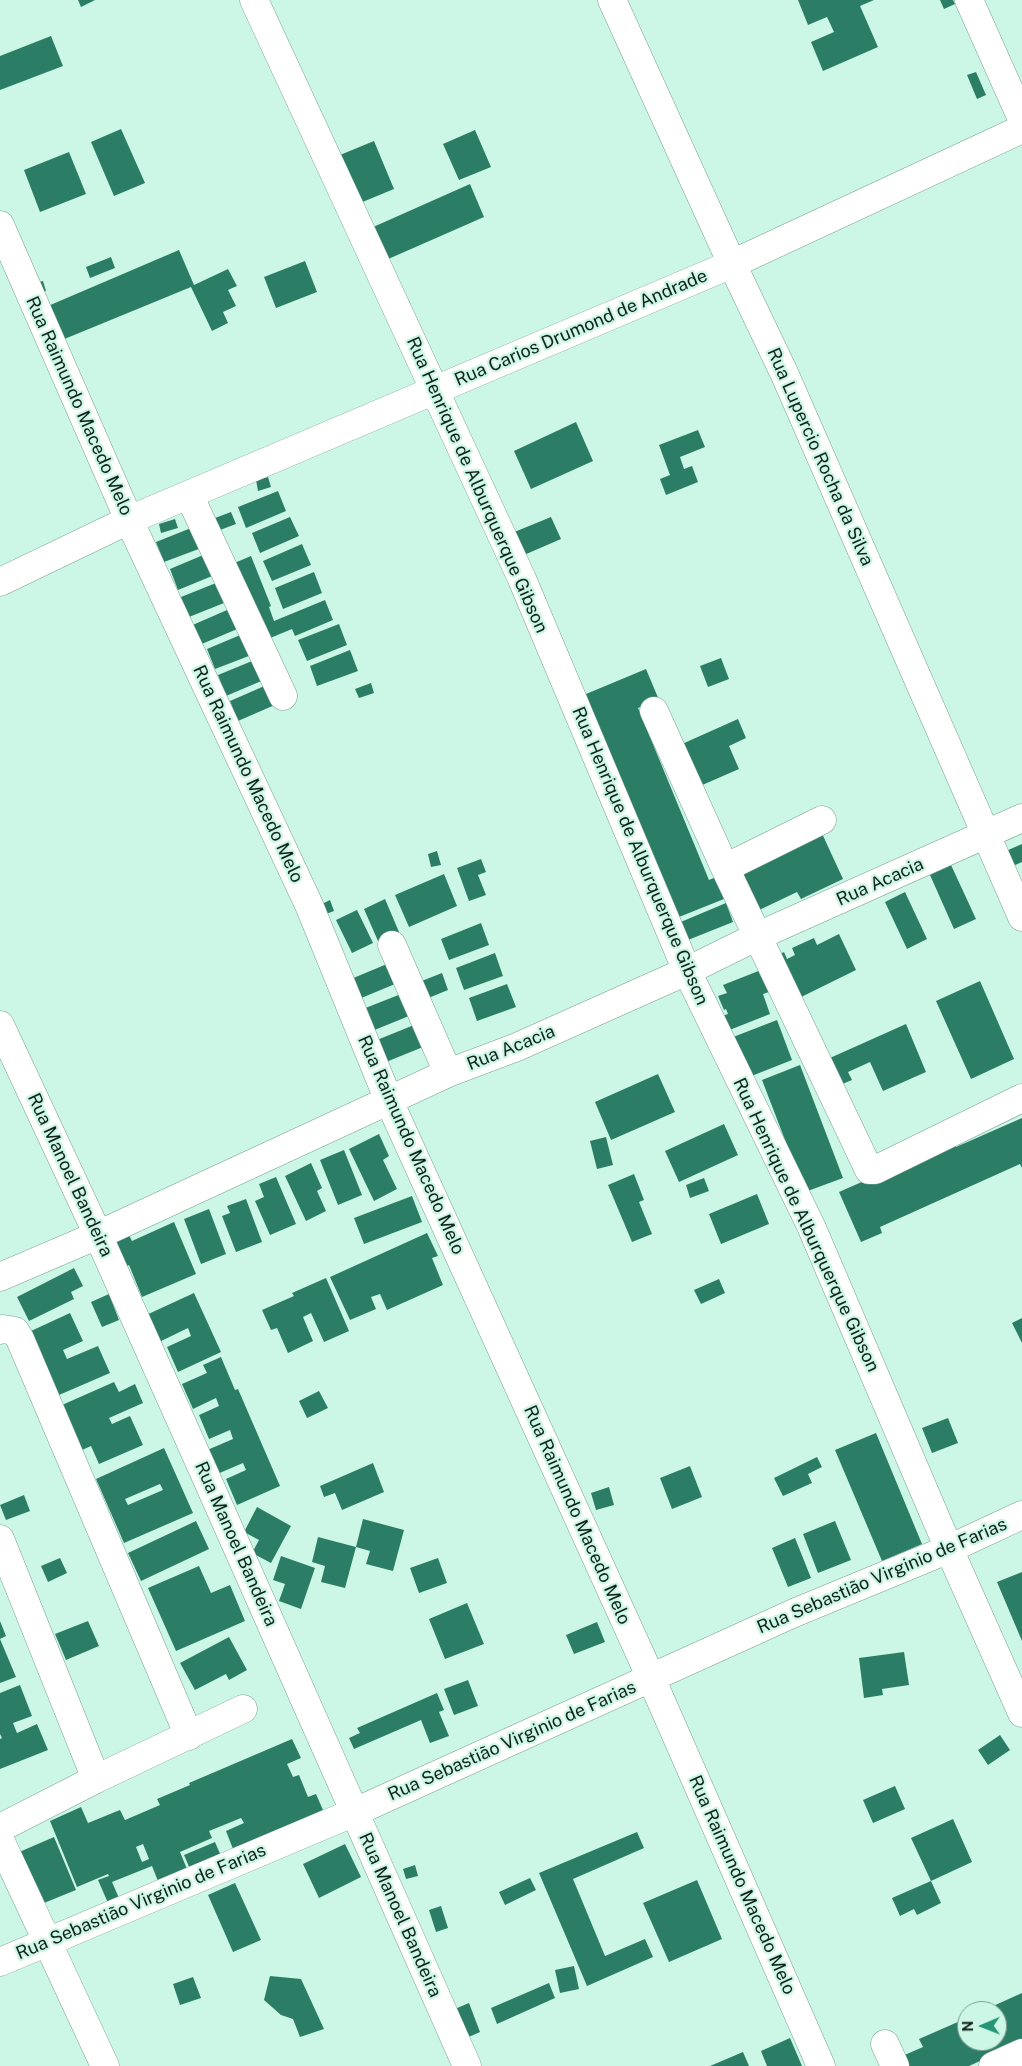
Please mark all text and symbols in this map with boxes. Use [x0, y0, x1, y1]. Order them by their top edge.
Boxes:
street label: Rua Carios Drumond de Andrade [451, 265, 711, 391]
street label: Rua Raimundo Macedo Melo [21, 293, 137, 519]
street label: Rua Henrique de Alburquerque Gibson [402, 334, 552, 636]
street label: Rua Lupercio Rocha da Silva [762, 345, 878, 569]
street label: Rua Raimundo Macedo Melo [188, 662, 308, 886]
street label: Rua Henrique de Alburquerque Gibson [567, 704, 713, 1008]
street label: Rua Acacia [833, 853, 927, 911]
street label: Rua Acacia [464, 1021, 558, 1075]
street label: Rua Raimundo Macedo Melo [353, 1032, 469, 1258]
street label: Rua Henrique de Alburquerque Gibson [728, 1075, 884, 1375]
street label: Rua Manoel Bandeira [23, 1090, 117, 1260]
street label: Rua Raimundo Macedo Melo [519, 1402, 635, 1628]
street label: Rua Manoel Bandeira [190, 1458, 282, 1630]
street label: Rua Sebastião Virginio de Farias [754, 1513, 1010, 1639]
street label: Rua Sebastião Virginio de Farias [385, 1676, 639, 1806]
street label: Rua Raimundo Macedo Melo [684, 1772, 800, 1998]
street label: Rua Manoel Bandeira [354, 1829, 446, 2001]
street label: Rua Sebastião Virginio de Farias [13, 1839, 269, 1965]
north arrow [957, 2001, 1007, 2051]
text: N [960, 2021, 976, 2032]

